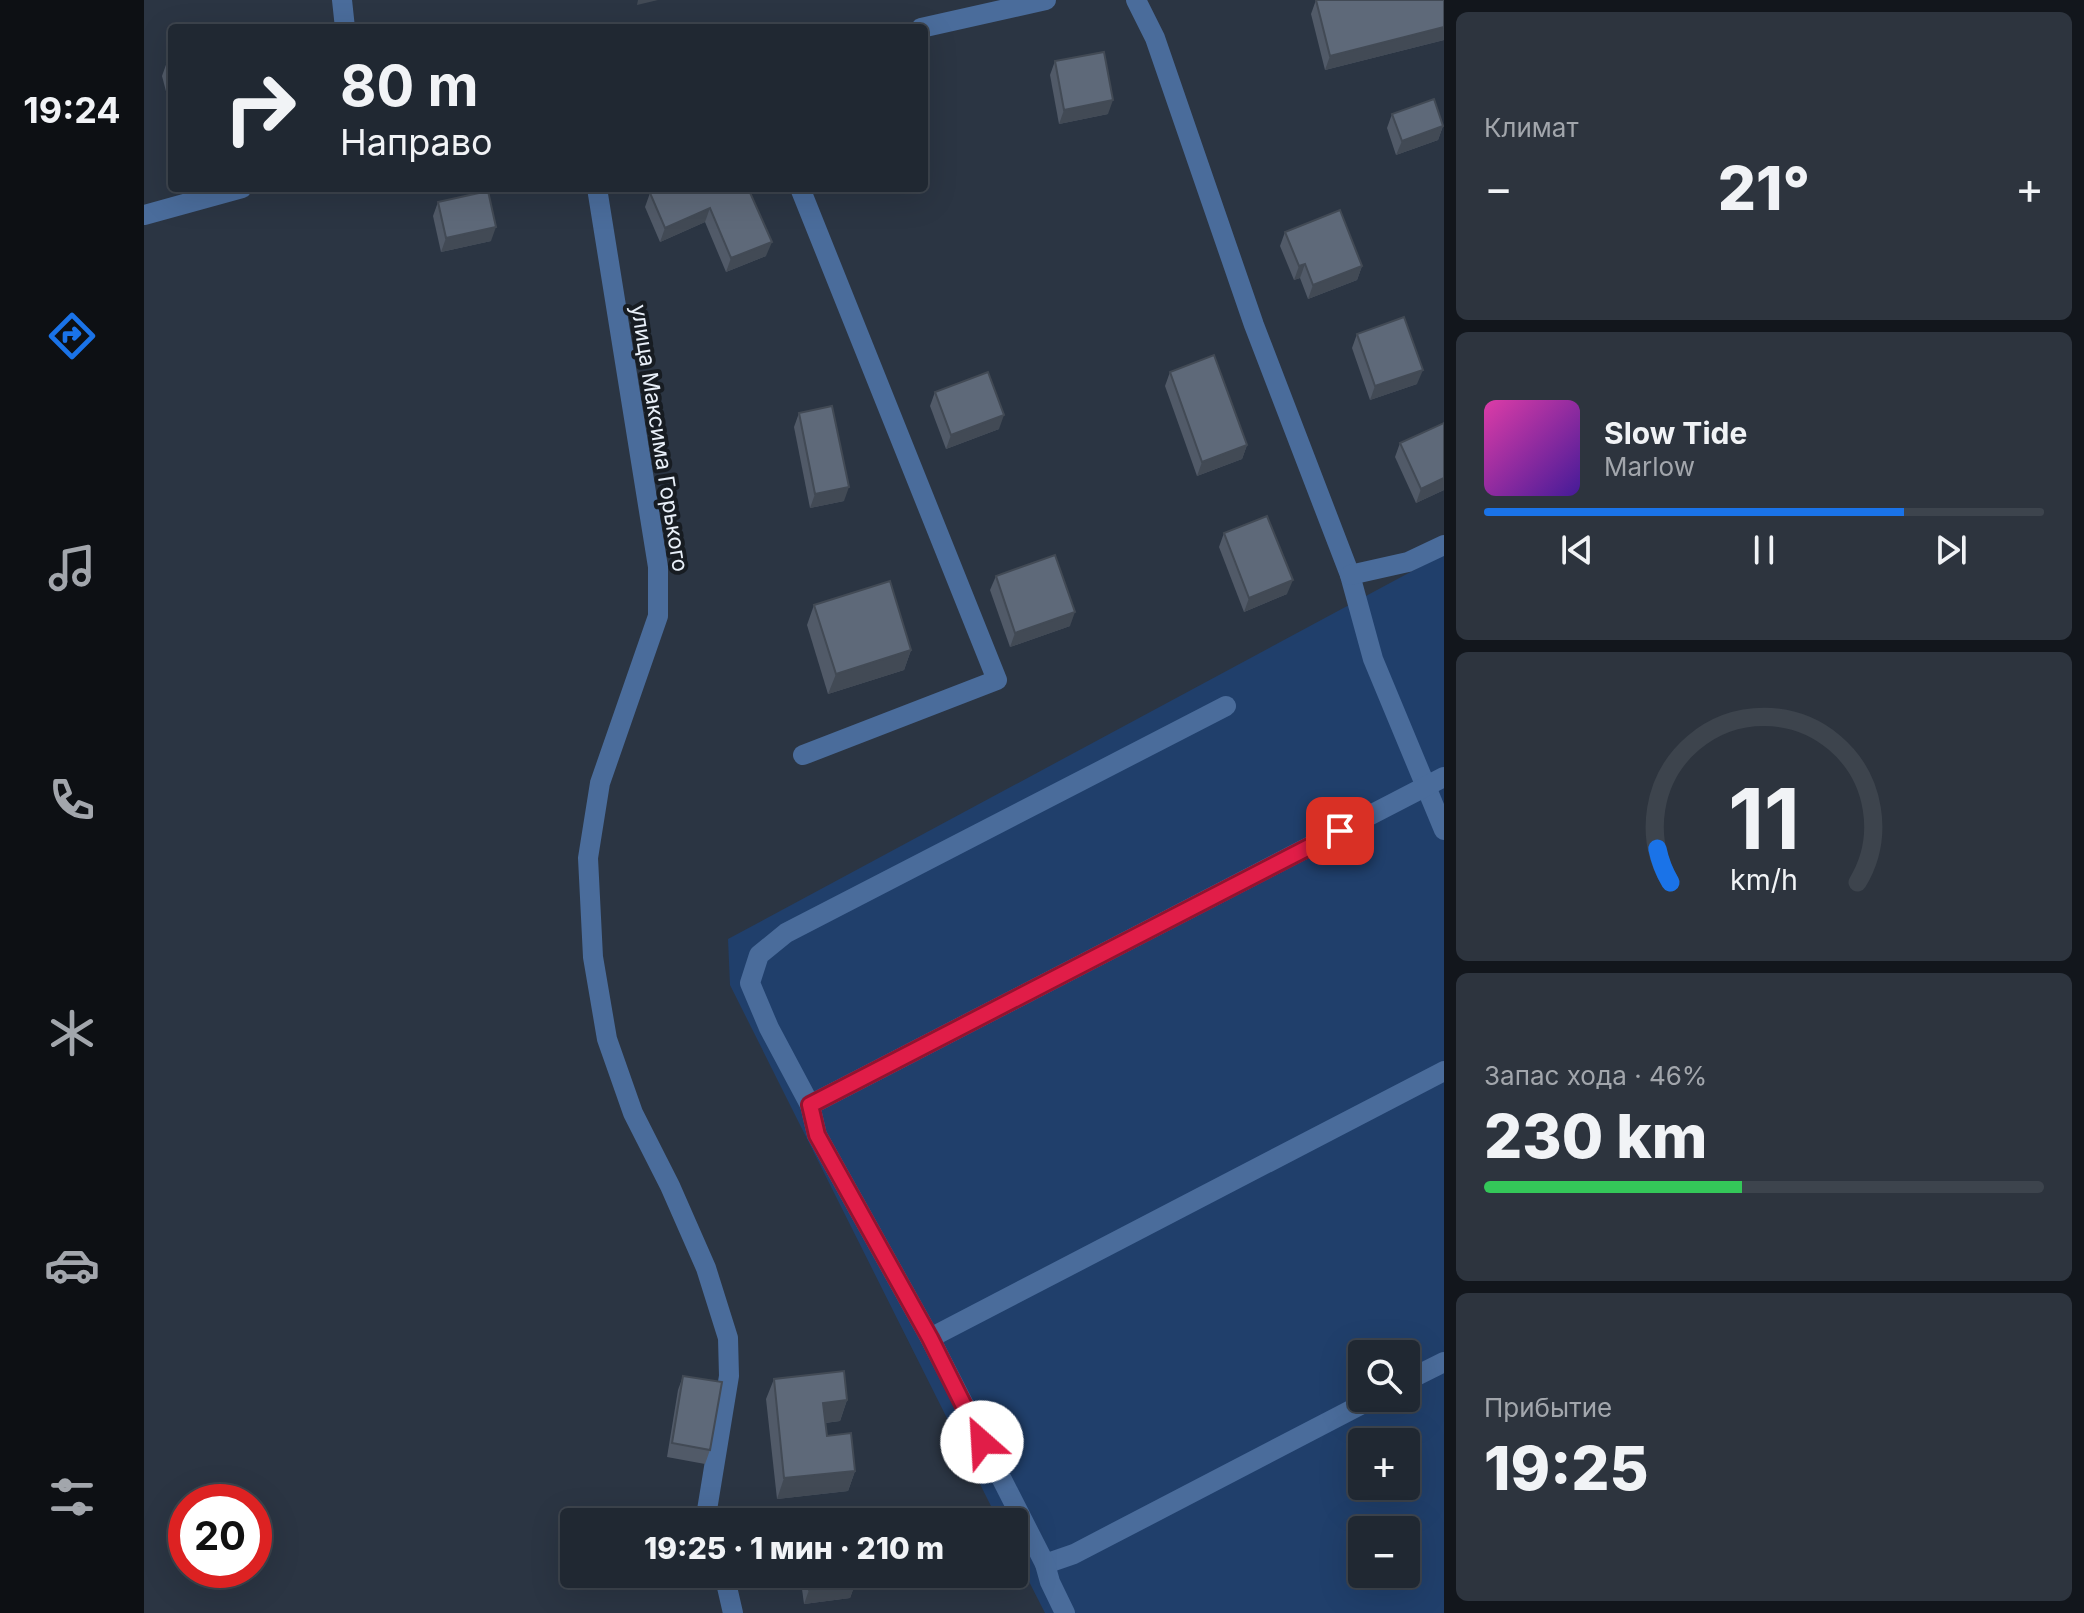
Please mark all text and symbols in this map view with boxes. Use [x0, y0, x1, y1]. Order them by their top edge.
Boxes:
text: 80 m [340, 52, 479, 120]
icon: right [208, 56, 312, 160]
text: 19:24 [23, 88, 121, 132]
text: Климат [1484, 112, 1579, 143]
text: Направо [340, 120, 493, 164]
text: 21° [1718, 152, 1810, 224]
text: − [1484, 161, 1513, 215]
text: + [2015, 161, 2044, 215]
street label: улица Максима Горького [626, 302, 694, 574]
icon: directions [44, 308, 100, 364]
text: Slow Tide [1604, 415, 1747, 451]
text: Marlow [1604, 451, 1695, 482]
icon: previous [1555, 528, 1599, 572]
icon: pause [1742, 528, 1786, 572]
icon: next [1929, 528, 1973, 572]
icon: music [44, 540, 100, 596]
text: 11 [1728, 767, 1800, 868]
icon: phone [44, 772, 100, 828]
pin [1306, 797, 1374, 865]
icon: arrive [1318, 809, 1362, 853]
text: km/h [1730, 862, 1798, 897]
icon: climate [44, 1005, 100, 1061]
text: Запас хода · 46% [1484, 1060, 1707, 1091]
text: 230 km [1484, 1100, 1708, 1172]
icon: car [44, 1237, 100, 1293]
map controls [1348, 1340, 1420, 1588]
button: search [1348, 1340, 1420, 1412]
text: Прибытие [1484, 1392, 1612, 1423]
position arrow [940, 1400, 1024, 1484]
button: + [1348, 1428, 1420, 1500]
text: 19:25 [1484, 1432, 1649, 1504]
icon: filters [44, 1469, 100, 1525]
speed limit sign: 20 [168, 1484, 272, 1588]
button: − [1348, 1516, 1420, 1588]
text: 19:25 · 1 мин · 210 m [644, 1530, 944, 1566]

